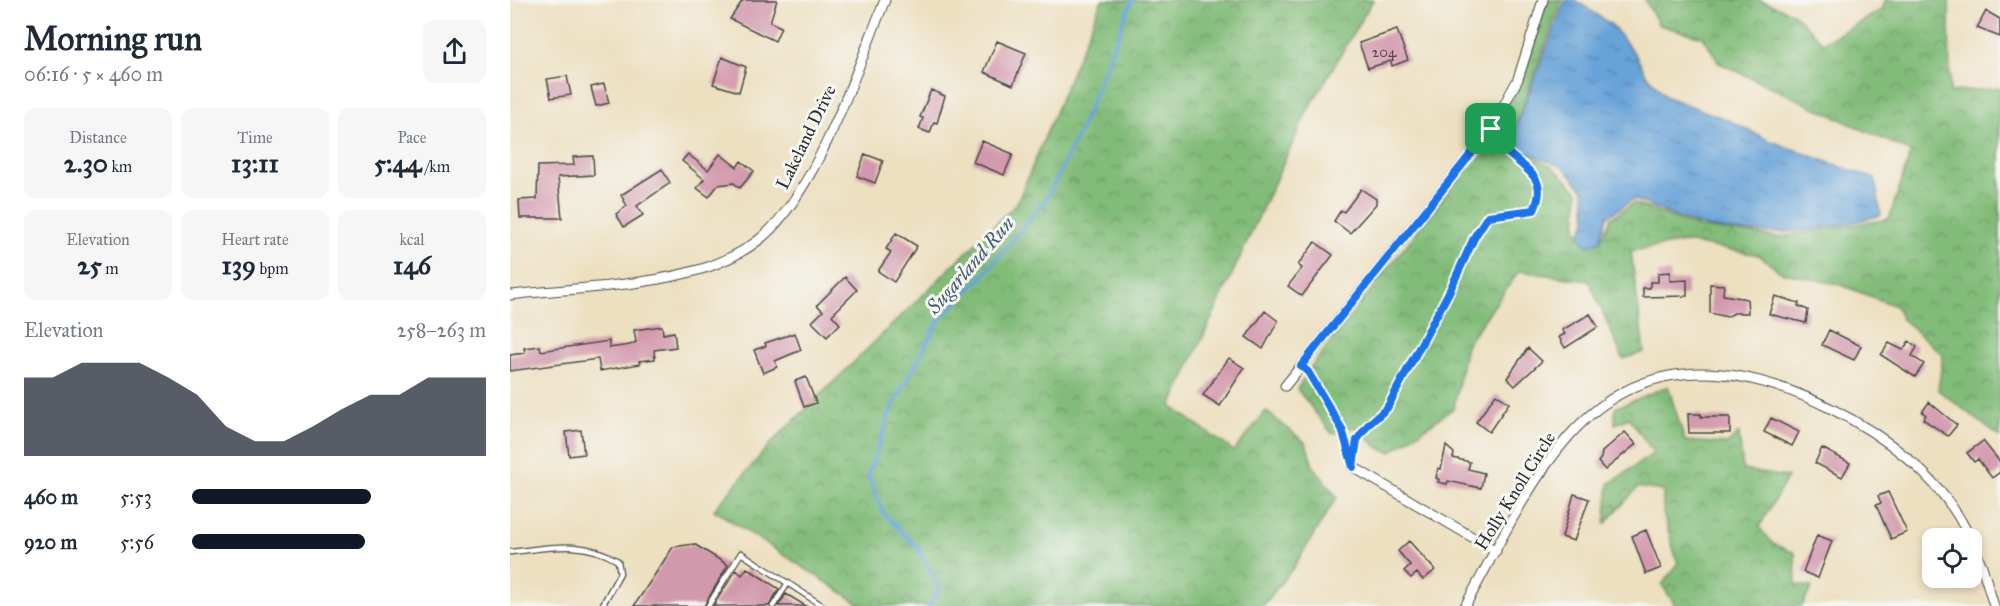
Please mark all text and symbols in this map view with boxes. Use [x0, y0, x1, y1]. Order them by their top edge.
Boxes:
text: Morning run [24, 19, 202, 59]
button: share [423, 20, 486, 83]
house number: 204 [1372, 43, 1397, 61]
text: 06:16 · 5 × 460 m [24, 62, 163, 86]
street label: Lakeland Drive [771, 81, 841, 193]
pin [1465, 103, 1516, 154]
icon: arrive [1474, 112, 1507, 145]
text: Distance [69, 128, 127, 147]
text: Time [237, 128, 273, 147]
text: Pace [397, 128, 427, 147]
text: 2.30 [64, 147, 108, 179]
text: 13:11 [231, 147, 279, 179]
text: 5:44 [374, 147, 421, 179]
text: km [108, 157, 132, 176]
text: /km [421, 157, 450, 176]
water label: Sugarland Run [921, 211, 1019, 319]
text: Elevation [66, 230, 130, 249]
text: Heart rate [221, 230, 289, 249]
text: kcal [399, 230, 425, 249]
text: 25 [77, 249, 102, 281]
text: 139 [221, 249, 256, 281]
text: 146 [393, 249, 431, 281]
text: m [102, 259, 119, 278]
text: bpm [256, 259, 289, 278]
text: Elevation [24, 318, 103, 342]
text: 258–263 m [397, 318, 486, 342]
street label: Holly Knoll Circle [1470, 428, 1560, 554]
text: 460 m [24, 485, 78, 509]
text: 5:53 [120, 485, 152, 509]
map controls [1922, 528, 1982, 588]
button: locate [1922, 528, 1982, 588]
text: 920 m [24, 530, 77, 554]
text: 5:56 [120, 530, 154, 554]

